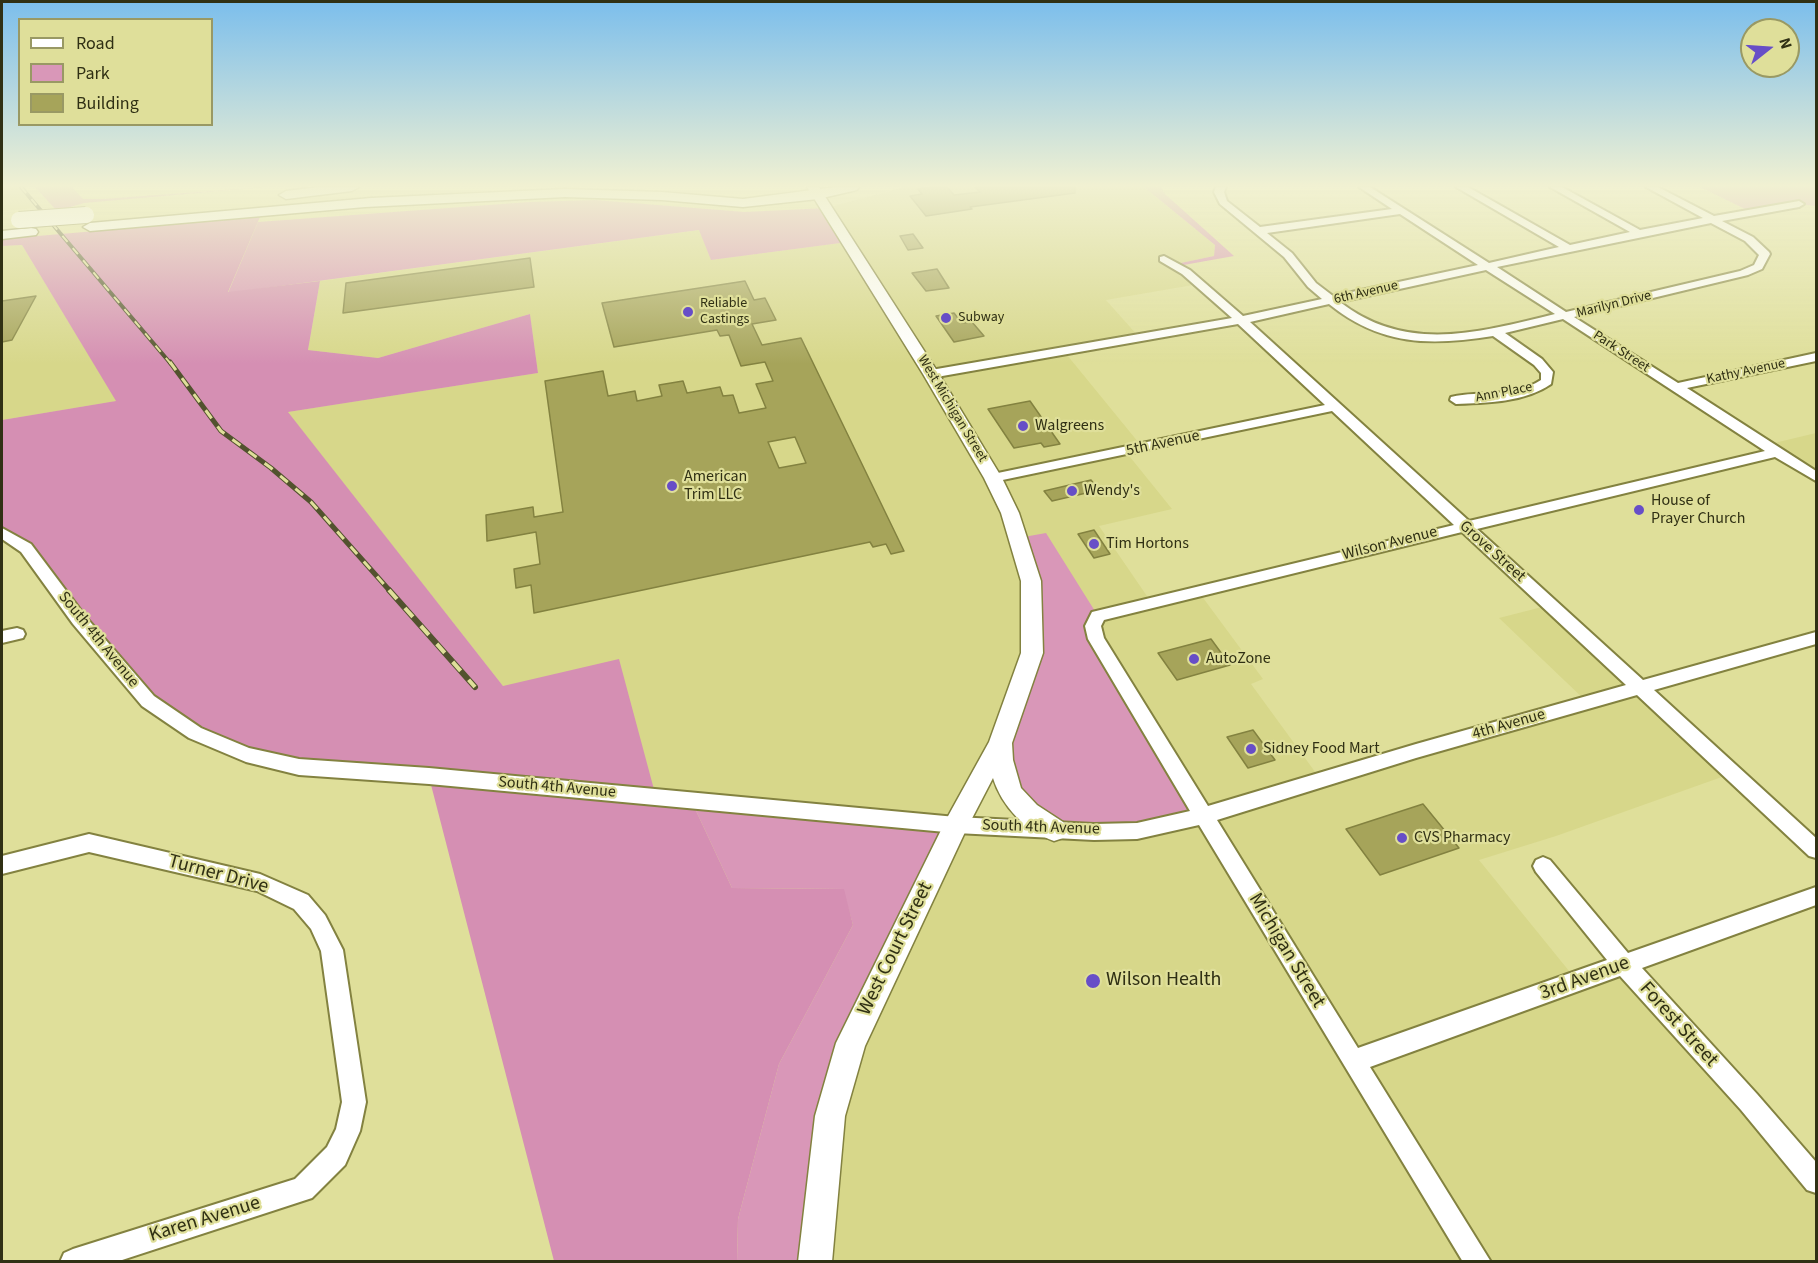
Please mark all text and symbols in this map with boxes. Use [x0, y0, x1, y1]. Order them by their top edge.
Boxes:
legend [18, 18, 213, 126]
north arrow [1740, 18, 1800, 78]
text: Road [76, 31, 115, 56]
text: N [1773, 35, 1797, 52]
text: Park [76, 61, 110, 86]
text: Building [76, 91, 139, 116]
street label: 6th Avenue [1332, 277, 1400, 309]
street label: Marilyn Drive [1575, 288, 1653, 322]
place label: Reliable Castings [700, 296, 749, 328]
marker: Reliable Castings [681, 305, 695, 319]
place label: Subway [958, 310, 1004, 326]
marker: Subway [939, 311, 953, 325]
street label: Park Street [1590, 328, 1652, 376]
street label: West Michigan Street [913, 353, 991, 465]
street label: Kathy Avenue [1705, 355, 1787, 389]
street label: Ann Place [1474, 379, 1534, 407]
place label: Walgreens [1035, 416, 1104, 436]
marker: Walgreens [1016, 419, 1030, 433]
street label: 5th Avenue [1125, 427, 1201, 461]
place label: American Trim LLC [684, 467, 747, 505]
marker: American Trim LLC [665, 479, 679, 493]
place label: Wendy's [1084, 481, 1140, 501]
marker: Wendy's [1065, 484, 1079, 498]
place label: House of Prayer Church [1651, 491, 1745, 529]
marker: House of Prayer Church [1632, 503, 1646, 517]
street label: Grove Street [1455, 517, 1529, 587]
street label: Wilson Avenue [1341, 523, 1439, 565]
place label: Tim Hortons [1106, 534, 1189, 554]
marker: Tim Hortons [1087, 537, 1101, 551]
street label: South 4th Avenue [53, 588, 143, 692]
place label: AutoZone [1206, 649, 1271, 669]
marker: AutoZone [1187, 652, 1201, 666]
street label: 4th Avenue [1471, 705, 1547, 745]
place label: Sidney Food Mart [1263, 739, 1380, 759]
marker: Sidney Food Mart [1244, 742, 1258, 756]
street label: South 4th Avenue [497, 773, 617, 803]
street label: South 4th Avenue [982, 816, 1100, 840]
place label: CVS Pharmacy [1414, 828, 1510, 848]
marker: CVS Pharmacy [1395, 831, 1409, 845]
street label: Turner Drive [165, 850, 271, 900]
street label: West Court Street [853, 878, 939, 1020]
street label: Michigan Street [1242, 889, 1330, 1013]
street label: 3rd Avenue [1537, 952, 1633, 1006]
place label: Wilson Health [1106, 969, 1221, 993]
marker: Wilson Health [1084, 972, 1102, 990]
street label: Forest Street [1634, 978, 1722, 1072]
street label: Karen Avenue [147, 1192, 263, 1248]

